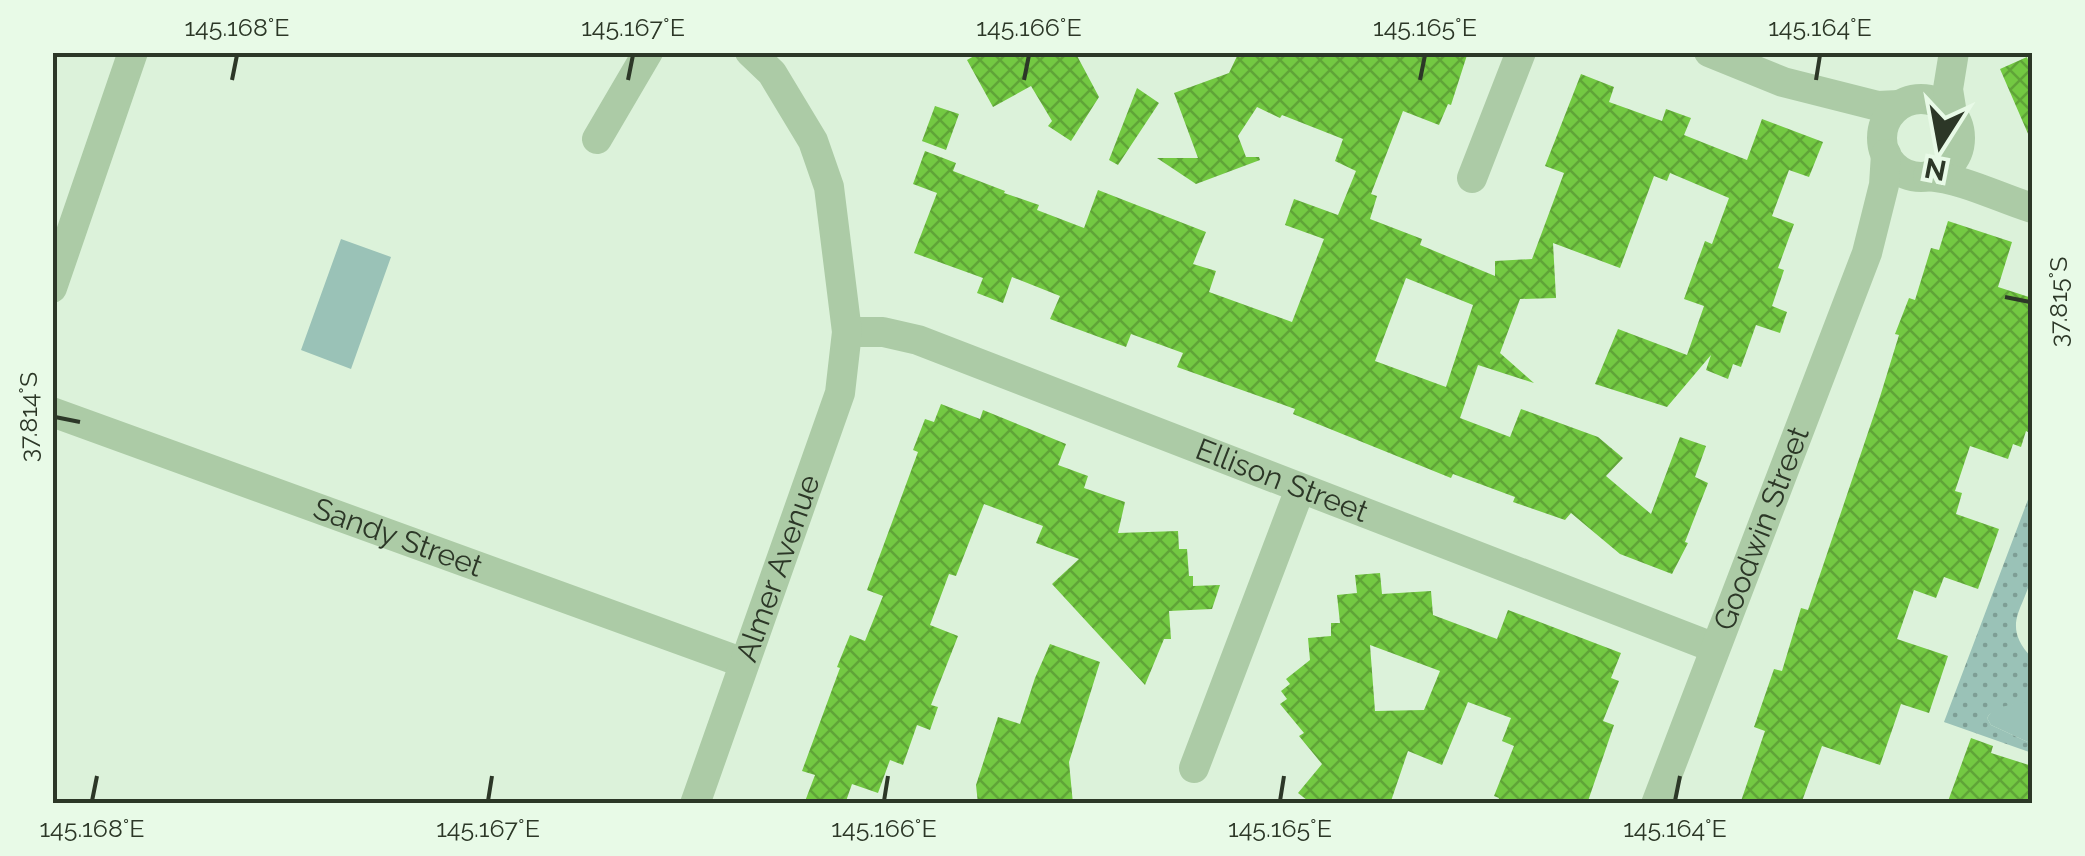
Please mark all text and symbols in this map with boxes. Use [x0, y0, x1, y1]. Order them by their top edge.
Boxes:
text: 145.168°E [184, 12, 290, 42]
text: 145.167°E [581, 12, 685, 42]
text: 145.166°E [976, 12, 1082, 42]
text: 145.165°E [1373, 12, 1477, 42]
text: 145.164°E [1768, 12, 1872, 42]
north arrow [1890, 95, 1990, 195]
text: N [1922, 151, 1949, 187]
text: 37.815°S [2043, 257, 2073, 347]
text: 37.814°S [13, 372, 43, 462]
street label: Goodwin Street [1706, 422, 1816, 635]
street label: Ellison Street [1191, 431, 1373, 529]
street label: Almer Avenue [729, 470, 827, 666]
street label: Sandy Street [309, 490, 487, 584]
text: 145.168°E [39, 813, 145, 843]
text: 145.167°E [436, 813, 540, 843]
text: 145.166°E [831, 813, 937, 843]
text: 145.165°E [1228, 813, 1332, 843]
text: 145.164°E [1623, 813, 1727, 843]

